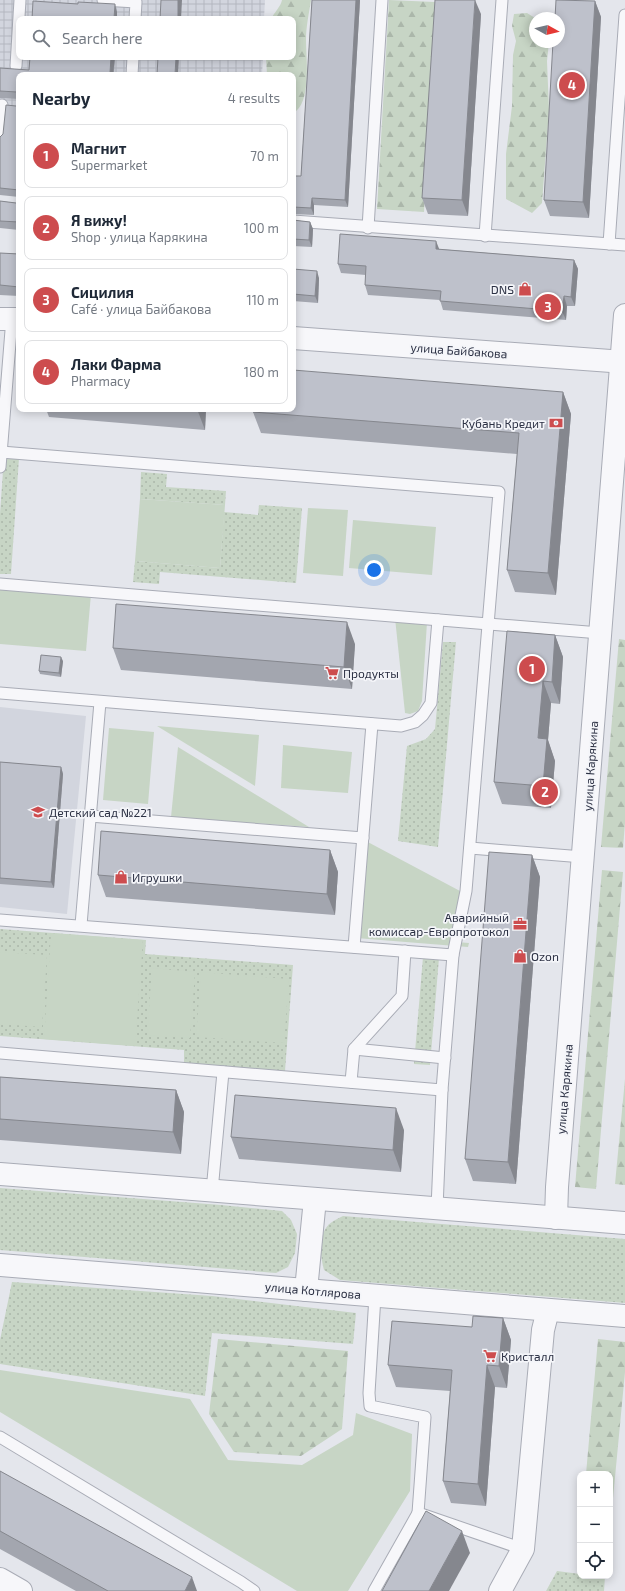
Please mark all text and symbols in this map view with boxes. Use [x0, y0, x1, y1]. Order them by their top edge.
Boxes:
north arrow [529, 12, 565, 48]
search box [16, 16, 296, 60]
icon: search [30, 27, 52, 49]
text: Search here [62, 29, 143, 47]
pin: 4 [559, 70, 585, 100]
text: Nearby [32, 88, 90, 108]
text: 4 results [228, 90, 280, 106]
text: Магнит [71, 139, 126, 157]
text: 1 [43, 148, 49, 164]
text: 70 m [250, 148, 279, 164]
text: Supermarket [71, 157, 148, 173]
text: Я вижу! [71, 211, 127, 229]
text: 2 [42, 220, 50, 236]
text: 100 m [244, 220, 279, 236]
text: Shop · улица Карякина [71, 229, 208, 245]
shop icon: DNS [517, 281, 533, 297]
place label: DNS [491, 282, 514, 296]
text: Сицилия [71, 283, 134, 301]
text: 3 [42, 292, 50, 308]
text: 110 m [247, 292, 279, 308]
pin: 3 [535, 292, 561, 322]
text: Café · улица Байбакова [71, 301, 211, 317]
street label: улица Байбакова [410, 340, 508, 361]
text: Лаки Фарма [71, 355, 161, 373]
text: 4 [42, 364, 50, 380]
text: 180 m [244, 364, 279, 380]
text: Pharmacy [71, 373, 130, 389]
bank icon: Кубань Кредит [548, 415, 564, 431]
place label: Кубань Кредит [462, 416, 545, 431]
your location [364, 560, 384, 580]
pin: 1 [519, 654, 545, 684]
supermarket icon: Продукты [324, 665, 340, 681]
place label: Продукты [343, 666, 399, 681]
street label: улица Карякина [580, 720, 601, 812]
pin: 2 [532, 777, 558, 807]
school or university icon: Детский сад №221 [30, 804, 46, 820]
place label: Детский сад №221 [49, 805, 152, 819]
shop icon: Игрушки [113, 869, 129, 885]
place label: Игрушки [132, 870, 182, 885]
place label: Аварийный комиссар-Европротокол [369, 910, 509, 938]
office icon: Аварийный комиссар-Европротокол [512, 916, 528, 932]
shop icon: Ozon [512, 948, 528, 964]
place label: Ozon [531, 949, 559, 963]
street label: улица Карякина [553, 1043, 576, 1135]
street label: улица Котлярова [264, 1279, 362, 1302]
supermarket icon: Кристалл [482, 1348, 498, 1364]
place label: Кристалл [501, 1349, 554, 1363]
map controls [577, 1471, 613, 1579]
button: + [577, 1471, 613, 1507]
button: − [577, 1507, 613, 1543]
button: locate [577, 1543, 613, 1579]

